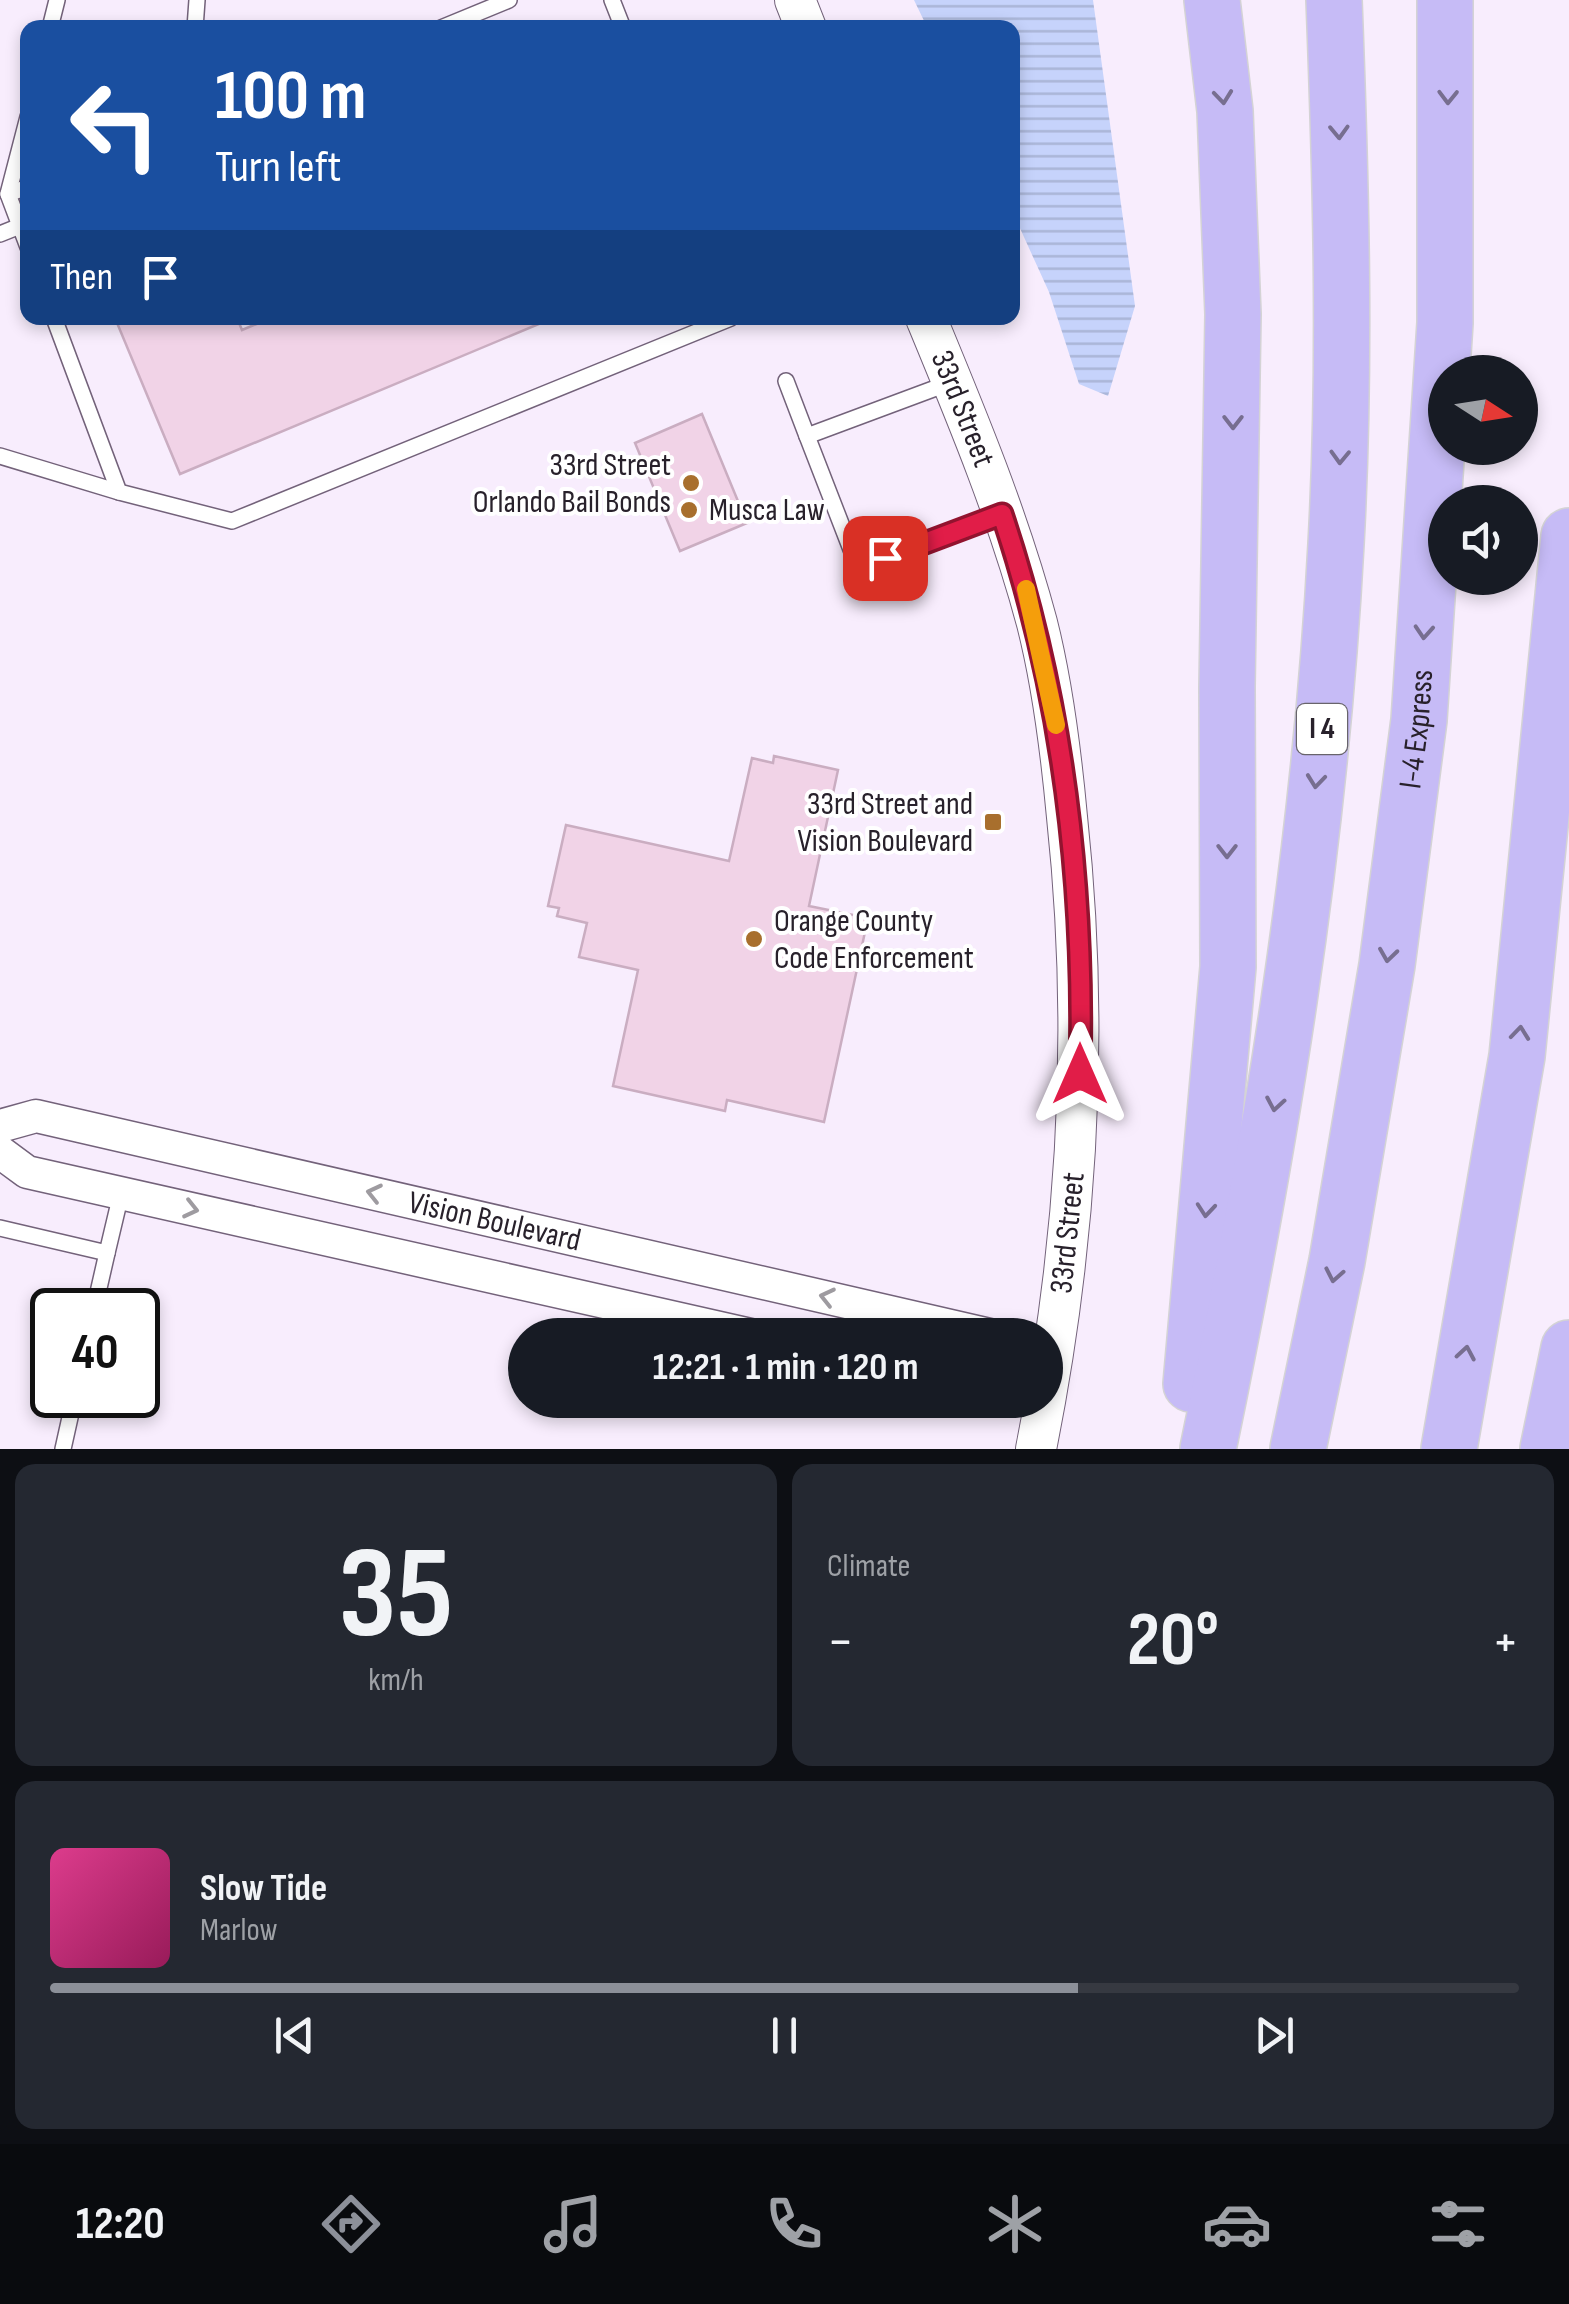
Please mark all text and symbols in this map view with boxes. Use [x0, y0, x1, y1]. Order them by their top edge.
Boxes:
text: 100 m [215, 55, 366, 139]
icon: left [50, 60, 180, 190]
one-way arrow [1212, 89, 1233, 105]
one-way arrow [1437, 90, 1459, 106]
one-way arrow [1328, 125, 1349, 141]
text: Turn left [215, 140, 341, 195]
icon: arrive [133, 250, 188, 305]
text: Then [50, 255, 113, 300]
street label: 33rd Street [922, 345, 1003, 472]
north arrow [1428, 355, 1538, 465]
map controls [1428, 355, 1538, 595]
one-way arrow [1222, 414, 1244, 430]
place label: 33rd Street Orlando Bail Bonds [473, 446, 671, 522]
one-way arrow [1329, 450, 1350, 466]
marker: 33rd Street Orlando Bail Bonds [680, 472, 702, 494]
button: sound [1428, 485, 1538, 595]
place label: Musca Law [709, 491, 825, 530]
marker: Musca Law [678, 499, 700, 521]
pin [843, 516, 928, 601]
icon: arrive [858, 531, 913, 586]
one-way arrow [1414, 624, 1435, 640]
street label: I-4 Express [1391, 668, 1442, 791]
road number: I 4 [1297, 704, 1347, 754]
one-way arrow [1306, 774, 1327, 790]
place label: 33rd Street and Vision Boulevard [797, 785, 973, 861]
marker: 33rd Street and Vision Boulevard [982, 811, 1004, 833]
one-way arrow [1216, 844, 1238, 860]
place label: Orange County Code Enforcement [774, 902, 974, 978]
marker: Orange County Code Enforcement [743, 928, 765, 950]
one-way arrow [1379, 946, 1400, 963]
position arrow [1028, 1022, 1132, 1126]
one-way arrow [1509, 1024, 1530, 1040]
one-way arrow [1266, 1095, 1287, 1112]
street label: 33rd Street [1042, 1171, 1094, 1295]
one-way arrow [366, 1183, 383, 1204]
street label: Vision Boulevard [405, 1183, 585, 1260]
one-way arrow [182, 1198, 199, 1219]
one-way arrow [1196, 1203, 1218, 1219]
one-way arrow [1325, 1266, 1346, 1283]
speed limit sign: 40 [30, 1288, 160, 1418]
one-way arrow [819, 1288, 836, 1309]
text: 12:21 · 1 min · 120 m [653, 1345, 918, 1390]
one-way arrow [1455, 1345, 1476, 1361]
text: 35 [338, 1518, 454, 1674]
text: Climate [827, 1547, 910, 1586]
text: 20° [1127, 1596, 1219, 1687]
text: − [827, 1609, 854, 1676]
text: + [1492, 1609, 1519, 1676]
text: km/h [368, 1661, 424, 1700]
text: Slow Tide [200, 1866, 327, 1911]
text: Marlow [200, 1911, 278, 1950]
icon: previous [267, 2008, 322, 2063]
icon: pause [757, 2008, 812, 2063]
icon: next [1247, 2008, 1302, 2063]
icon: directions [316, 2189, 386, 2259]
icon: music [538, 2189, 608, 2259]
icon: phone [759, 2189, 829, 2259]
icon: climate [980, 2189, 1050, 2259]
icon: car [1202, 2189, 1272, 2259]
icon: filters [1423, 2189, 1493, 2259]
text: 12:20 [76, 2197, 165, 2252]

